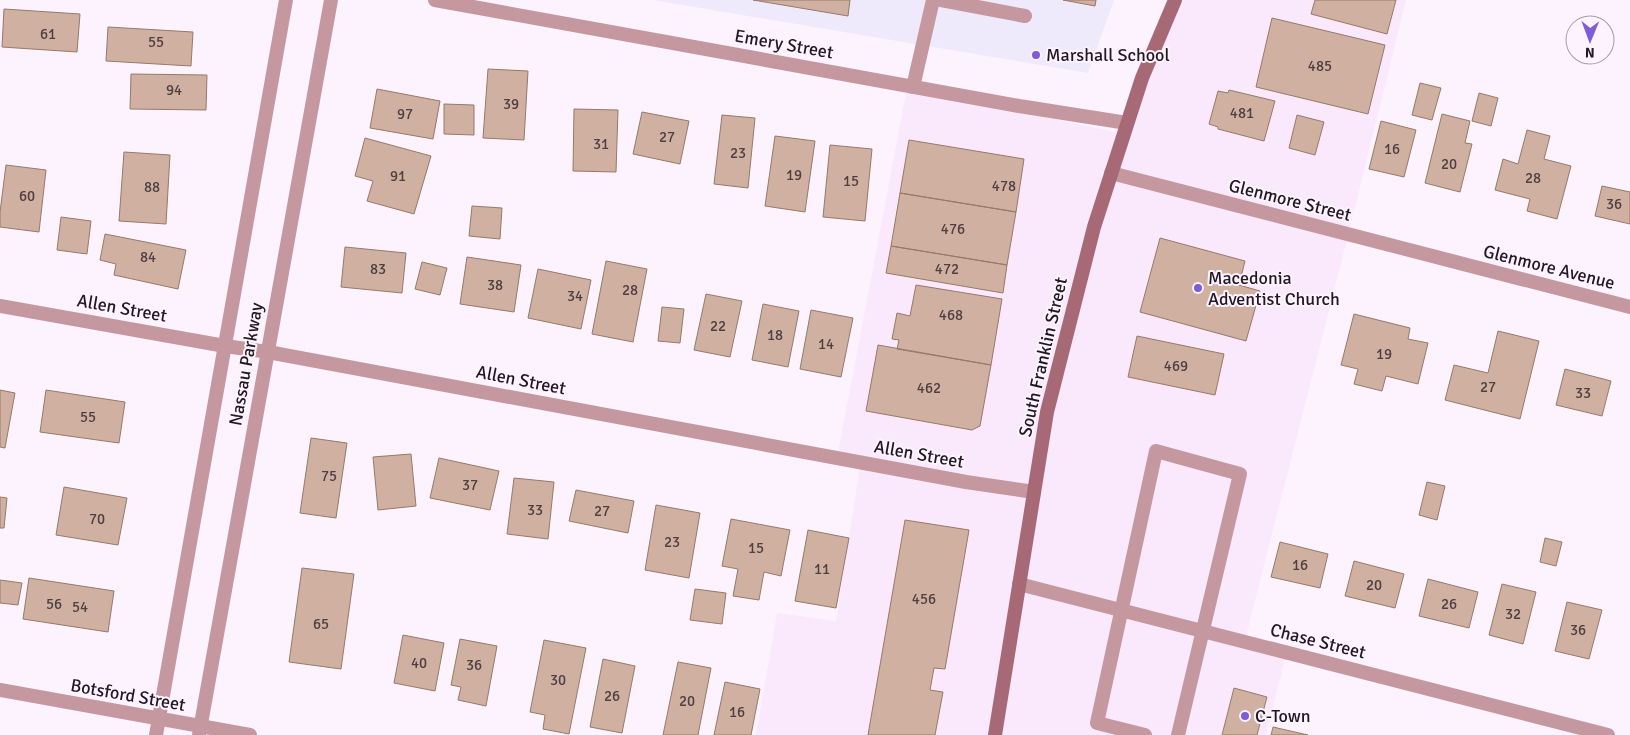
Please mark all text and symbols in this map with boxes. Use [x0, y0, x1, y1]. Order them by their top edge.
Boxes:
north arrow [1565, 15, 1615, 65]
street label: Emery Street [733, 24, 835, 64]
house number: 61 [40, 25, 56, 43]
house number: 55 [148, 33, 164, 51]
place label: Marshall School [1046, 44, 1170, 66]
text: N [1585, 44, 1595, 61]
marker: Marshall School [1030, 49, 1042, 61]
house number: 485 [1308, 57, 1332, 75]
house number: 94 [166, 81, 182, 99]
house number: 39 [503, 95, 519, 113]
house number: 481 [1230, 104, 1254, 122]
house number: 97 [397, 105, 413, 123]
house number: 27 [659, 128, 675, 146]
house number: 31 [593, 135, 609, 153]
house number: 16 [1384, 140, 1400, 158]
house number: 23 [730, 144, 746, 162]
house number: 20 [1441, 155, 1457, 173]
house number: 19 [786, 166, 802, 184]
house number: 91 [390, 167, 406, 185]
house number: 28 [1525, 169, 1541, 187]
house number: 15 [843, 172, 859, 190]
street label: Glenmore Street [1227, 174, 1353, 226]
house number: 478 [992, 177, 1016, 195]
house number: 88 [144, 178, 160, 196]
house number: 60 [19, 187, 35, 205]
house number: 36 [1606, 195, 1622, 213]
house number: 476 [941, 220, 965, 238]
street label: Glenmore Avenue [1481, 240, 1617, 294]
house number: 84 [140, 248, 156, 266]
house number: 83 [370, 260, 386, 278]
house number: 472 [935, 260, 959, 278]
place label: Macedonia Adventist Church [1208, 267, 1340, 310]
street label: South Franklin Street [1014, 275, 1072, 439]
house number: 38 [487, 276, 503, 294]
house number: 28 [622, 281, 638, 299]
marker: Macedonia Adventist Church [1192, 282, 1204, 294]
house number: 34 [567, 287, 583, 305]
street label: Allen Street [75, 289, 169, 327]
street label: Nassau Parkway [224, 300, 268, 427]
house number: 468 [939, 306, 963, 324]
house number: 22 [710, 317, 726, 335]
house number: 18 [767, 326, 783, 344]
house number: 14 [818, 335, 834, 353]
house number: 19 [1376, 345, 1392, 363]
house number: 469 [1164, 357, 1188, 375]
street label: Allen Street [474, 361, 568, 399]
house number: 27 [1480, 378, 1496, 396]
house number: 462 [917, 379, 941, 397]
house number: 33 [1575, 384, 1591, 402]
house number: 55 [80, 408, 96, 426]
street label: Allen Street [872, 435, 966, 473]
house number: 75 [321, 467, 337, 485]
house number: 37 [462, 476, 478, 494]
house number: 33 [527, 501, 543, 519]
house number: 27 [594, 502, 610, 520]
house number: 70 [89, 510, 105, 528]
house number: 23 [664, 533, 680, 551]
house number: 15 [748, 539, 764, 557]
house number: 16 [1292, 556, 1308, 574]
house number: 11 [814, 560, 830, 578]
house number: 20 [1366, 576, 1382, 594]
house number: 456 [912, 590, 936, 608]
house number: 56 [46, 595, 62, 613]
house number: 26 [1441, 595, 1457, 613]
house number: 54 [72, 598, 88, 616]
house number: 32 [1505, 605, 1521, 623]
house number: 65 [313, 615, 329, 633]
street label: Chase Street [1268, 619, 1368, 663]
house number: 36 [1570, 621, 1586, 639]
house number: 40 [411, 654, 427, 672]
house number: 36 [466, 656, 482, 674]
house number: 30 [550, 671, 566, 689]
street label: Botsford Street [69, 674, 187, 716]
house number: 26 [604, 687, 620, 705]
house number: 20 [679, 692, 695, 710]
house number: 16 [729, 703, 745, 721]
place label: C-Town [1255, 705, 1311, 727]
marker: C-Town [1239, 710, 1251, 722]

